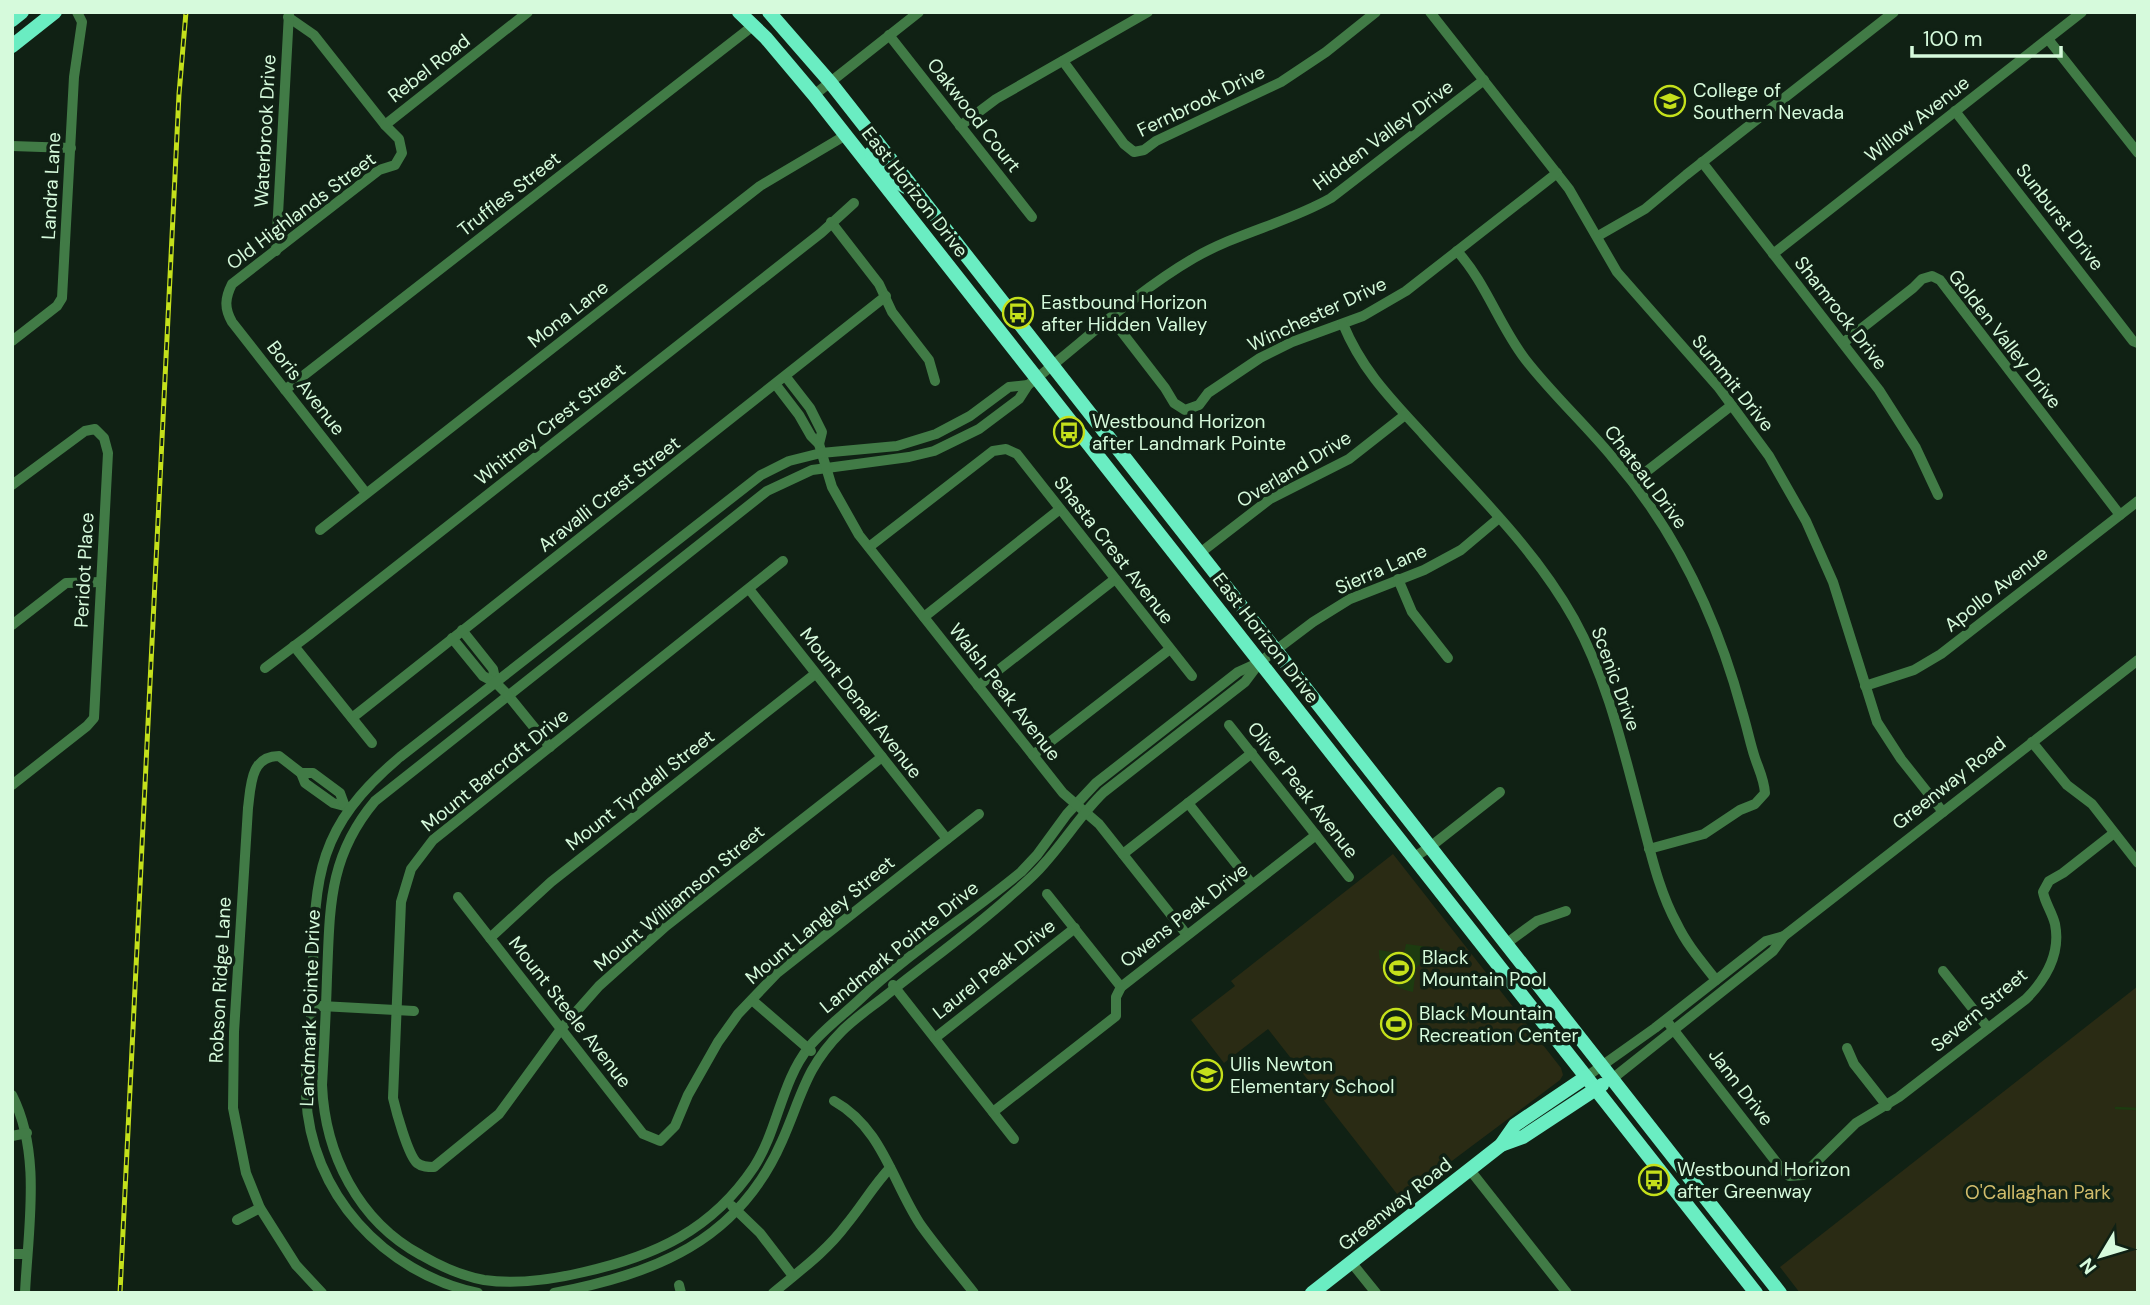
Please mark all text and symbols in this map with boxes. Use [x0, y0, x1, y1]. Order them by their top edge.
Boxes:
scale bar [1912, 14, 2061, 58]
text: 100 m [1923, 25, 1983, 53]
street label: Rebel Road [383, 28, 475, 108]
street label: Oakwood Court [922, 53, 1026, 177]
street label: Waterbrook Drive [249, 54, 281, 208]
street label: Fernbrook Drive [1133, 59, 1269, 143]
street label: Willow Avenue [1859, 70, 1975, 168]
street label: Hidden Valley Drive [1308, 74, 1458, 196]
place label: College of Southern Nevada [1693, 78, 1844, 125]
school or university icon: College of Southern Nevada [1653, 84, 1687, 118]
street label: East Horizon Drive [856, 121, 974, 263]
street label: Landra Lane [36, 132, 66, 240]
street label: Truffles Street [452, 146, 566, 242]
street label: Old Highlands Street [221, 147, 381, 275]
street label: Sunburst Drive [2010, 158, 2110, 276]
street label: Shamrock Drive [1789, 251, 1893, 375]
street label: Golden Valley Drive [1943, 264, 2067, 414]
street label: Winchester Drive [1243, 271, 1391, 357]
street label: Mona Lane [523, 275, 613, 353]
place label: Eastbound Horizon after Hidden Valley [1041, 290, 1208, 337]
bus stop icon: Eastbound Horizon after Hidden Valley [1001, 296, 1035, 330]
street label: Summit Drive [1686, 329, 1780, 437]
street label: Boris Avenue [261, 336, 351, 440]
street label: Whitney Crest Street [469, 357, 631, 491]
place label: Westbound Horizon after Landmark Pointe [1092, 409, 1286, 456]
bus stop icon: Westbound Horizon after Landmark Pointe [1052, 415, 1086, 449]
street label: Chateau Drive [1599, 420, 1693, 534]
street label: Overland Drive [1232, 425, 1356, 513]
street label: Aravalli Crest Street [533, 431, 685, 557]
street label: Shasta Crest Avenue [1048, 471, 1180, 629]
street label: Peridot Place [68, 512, 100, 628]
street label: Sierra Lane [1331, 538, 1431, 600]
street label: Apollo Avenue [1939, 541, 2053, 637]
street label: East Horizon Drive [1207, 567, 1325, 709]
street label: Walsh Peak Avenue [943, 618, 1067, 766]
street label: Mount Denali Avenue [794, 622, 928, 784]
street label: Scenic Drive [1586, 623, 1646, 735]
street label: Mount Barcroft Drive [416, 703, 574, 837]
street label: Oliver Peak Avenue [1242, 717, 1364, 863]
street label: Mount Tyndall Street [560, 724, 720, 856]
street label: Greenway Road [1887, 731, 2011, 835]
street label: Mount Williamson Street [588, 819, 770, 977]
street label: Mount Langley Street [740, 850, 900, 990]
street label: Owens Peak Drive [1115, 857, 1253, 973]
street label: Landmark Pointe Drive [814, 875, 984, 1019]
street label: Robson Ridge Lane [203, 896, 237, 1064]
street label: Landmark Pointe Drive [294, 909, 326, 1107]
street label: Laurel Peak Drive [928, 913, 1060, 1025]
street label: Mount Steele Avenue [503, 931, 637, 1093]
place label: Black Mountain Pool [1422, 945, 1547, 992]
sports icon: Black Mountain Pool [1382, 951, 1416, 985]
street label: Severn Street [1926, 962, 2032, 1058]
place label: Black Mountain Recreation Center [1419, 1001, 1578, 1048]
sports icon: Black Mountain Recreation Center [1379, 1007, 1413, 1041]
street label: Jann Drive [1703, 1043, 1779, 1131]
place label: Ulis Newton Elementary School [1230, 1052, 1394, 1099]
school or university icon: Ulis Newton Elementary School [1190, 1058, 1224, 1092]
street label: Greenway Road [1333, 1152, 1457, 1256]
place label: Westbound Horizon after Greenway [1677, 1157, 1850, 1204]
bus stop icon: Westbound Horizon after Greenway [1637, 1163, 1671, 1197]
park label: O'Callaghan Park [1965, 1180, 2111, 1205]
north arrow [2066, 1221, 2136, 1291]
text: N [2074, 1253, 2102, 1279]

